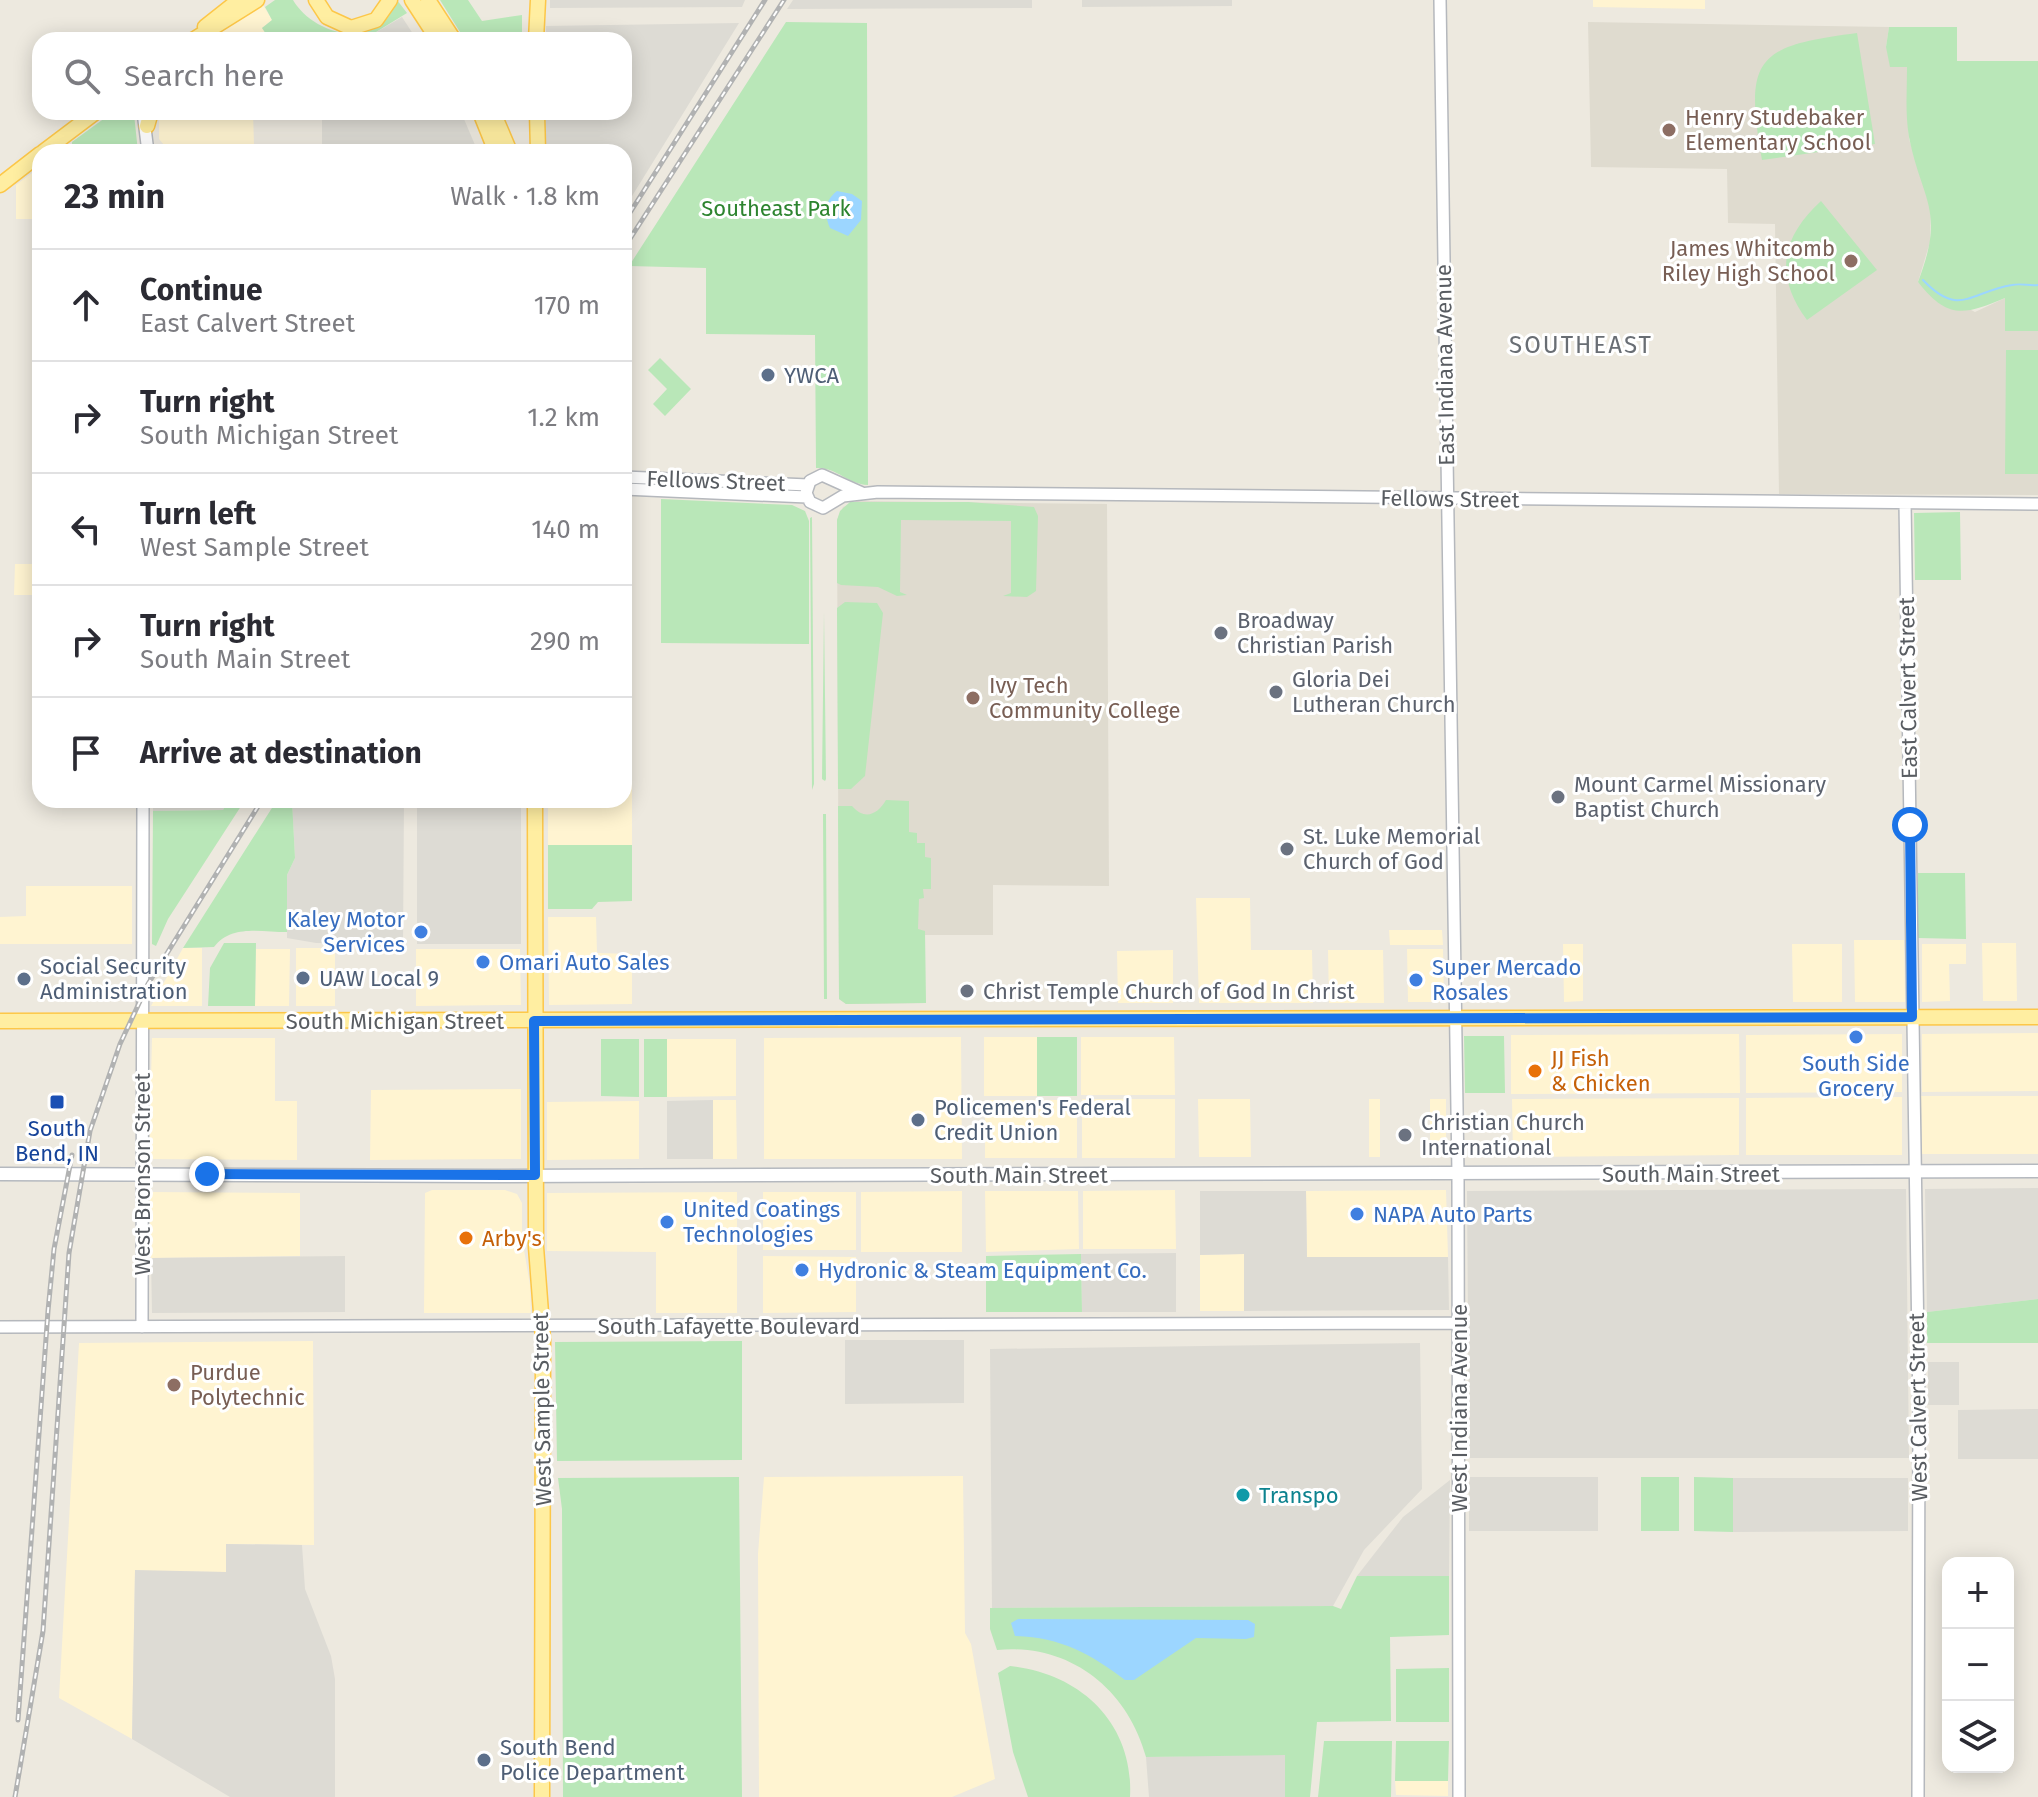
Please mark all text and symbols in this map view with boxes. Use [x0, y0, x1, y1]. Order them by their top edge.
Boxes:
search box [32, 32, 632, 120]
icon: search [60, 54, 104, 98]
text: Search here [124, 58, 284, 94]
place label: Henry Studebaker Elementary School [1685, 104, 1871, 156]
marker: Henry Studebaker Elementary School [1660, 121, 1678, 139]
text: 23 min [64, 176, 165, 217]
text: Walk · 1.8 km [450, 181, 600, 212]
park label: Southeast Park [701, 195, 851, 222]
place label: James Whitcomb Riley High School [1662, 235, 1835, 287]
marker: James Whitcomb Riley High School [1842, 252, 1860, 270]
street label: East Indiana Avenue [1430, 264, 1460, 466]
text: Continue [140, 272, 263, 308]
icon: ahead [64, 283, 108, 327]
text: 170 m [534, 290, 600, 321]
text: East Calvert Street [140, 308, 355, 339]
district label: SOUTHEAST [1509, 331, 1653, 359]
place label: YWCA [784, 362, 840, 389]
marker: YWCA [759, 366, 777, 384]
text: Turn right [140, 384, 275, 420]
icon: right [64, 395, 108, 439]
text: 1.2 km [527, 402, 600, 433]
text: South Michigan Street [140, 420, 398, 451]
street label: Fellows Street [646, 465, 786, 497]
street label: Fellows Street [1380, 484, 1520, 514]
text: Turn left [140, 496, 256, 532]
icon: left [64, 507, 108, 551]
text: 140 m [531, 514, 600, 545]
text: West Sample Street [140, 532, 369, 563]
street label: East Calvert Street [1893, 597, 1923, 779]
place label: Broadway Christian Parish [1237, 607, 1393, 659]
text: Turn right [140, 608, 275, 644]
icon: right [64, 619, 108, 663]
marker: Broadway Christian Parish [1212, 624, 1230, 642]
text: 290 m [530, 626, 600, 657]
text: South Main Street [140, 644, 350, 675]
place label: Gloria Dei Lutheran Church [1292, 666, 1456, 718]
place label: Ivy Tech Community College [989, 672, 1180, 724]
marker: Gloria Dei Lutheran Church [1267, 683, 1285, 701]
marker: Ivy Tech Community College [964, 689, 982, 707]
icon: arrive [64, 731, 108, 775]
text: Arrive at destination [140, 735, 422, 771]
place label: Mount Carmel Missionary Baptist Church [1574, 771, 1826, 823]
marker: Mount Carmel Missionary Baptist Church [1549, 788, 1567, 806]
route start [1892, 807, 1928, 843]
place label: St. Luke Memorial Church of God [1303, 823, 1480, 875]
marker: St. Luke Memorial Church of God [1278, 840, 1296, 858]
place label: Kaley Motor Services [287, 906, 405, 958]
marker: Kaley Motor Services [412, 923, 430, 941]
place label: Omari Auto Sales [499, 949, 670, 976]
place label: Social Security Administration [40, 953, 188, 1005]
marker: Omari Auto Sales [474, 953, 492, 971]
place label: Super Mercado Rosales [1432, 954, 1581, 1006]
place label: UAW Local 9 [319, 965, 439, 992]
marker: UAW Local 9 [294, 969, 312, 987]
marker: Social Security Administration [15, 970, 33, 988]
marker: Super Mercado Rosales [1407, 971, 1425, 989]
place label: Christ Temple Church of God In Christ [983, 978, 1355, 1005]
marker: Christ Temple Church of God In Christ [958, 982, 976, 1000]
street label: South Michigan Street [286, 1008, 504, 1035]
marker: South Side Grocery [1847, 1028, 1865, 1046]
place label: JJ Fish & Chicken [1551, 1045, 1651, 1097]
place label: South Side Grocery [1802, 1050, 1910, 1102]
marker: JJ Fish & Chicken [1526, 1062, 1544, 1080]
street label: West Bronson Street [129, 1073, 156, 1275]
marker: South Bend, IN [48, 1093, 66, 1111]
place label: Policemen's Federal Credit Union [934, 1094, 1131, 1146]
place label: Christian Church International [1421, 1109, 1585, 1161]
marker: Policemen's Federal Credit Union [909, 1111, 927, 1129]
place label: South Bend, IN [15, 1115, 99, 1167]
marker: Christian Church International [1396, 1126, 1414, 1144]
route end [189, 1156, 225, 1192]
street label: South Main Street [1602, 1161, 1780, 1188]
street label: South Main Street [930, 1162, 1108, 1189]
place label: United Coatings Technologies [683, 1196, 840, 1248]
place label: NAPA Auto Parts [1373, 1201, 1532, 1228]
marker: NAPA Auto Parts [1348, 1205, 1366, 1223]
marker: United Coatings Technologies [658, 1213, 676, 1231]
place label: Arby's [482, 1225, 542, 1252]
marker: Arby's [457, 1229, 475, 1247]
place label: Hydronic & Steam Equipment Co. [818, 1257, 1147, 1284]
marker: Hydronic & Steam Equipment Co. [793, 1261, 811, 1279]
street label: West Indiana Avenue [1446, 1304, 1473, 1512]
street label: West Sample Street [527, 1312, 557, 1506]
street label: West Calvert Street [1903, 1312, 1933, 1502]
street label: South Lafayette Boulevard [598, 1313, 860, 1340]
place label: Purdue Polytechnic [190, 1359, 305, 1411]
marker: Purdue Polytechnic [165, 1376, 183, 1394]
place label: Transpo [1259, 1482, 1339, 1509]
marker: Transpo [1234, 1486, 1252, 1504]
map controls [1942, 1557, 2014, 1773]
button: + [1942, 1557, 2014, 1629]
button: − [1942, 1629, 2014, 1701]
button: layers [1942, 1701, 2014, 1773]
place label: South Bend Police Department [500, 1734, 685, 1786]
marker: South Bend Police Department [475, 1751, 493, 1769]

